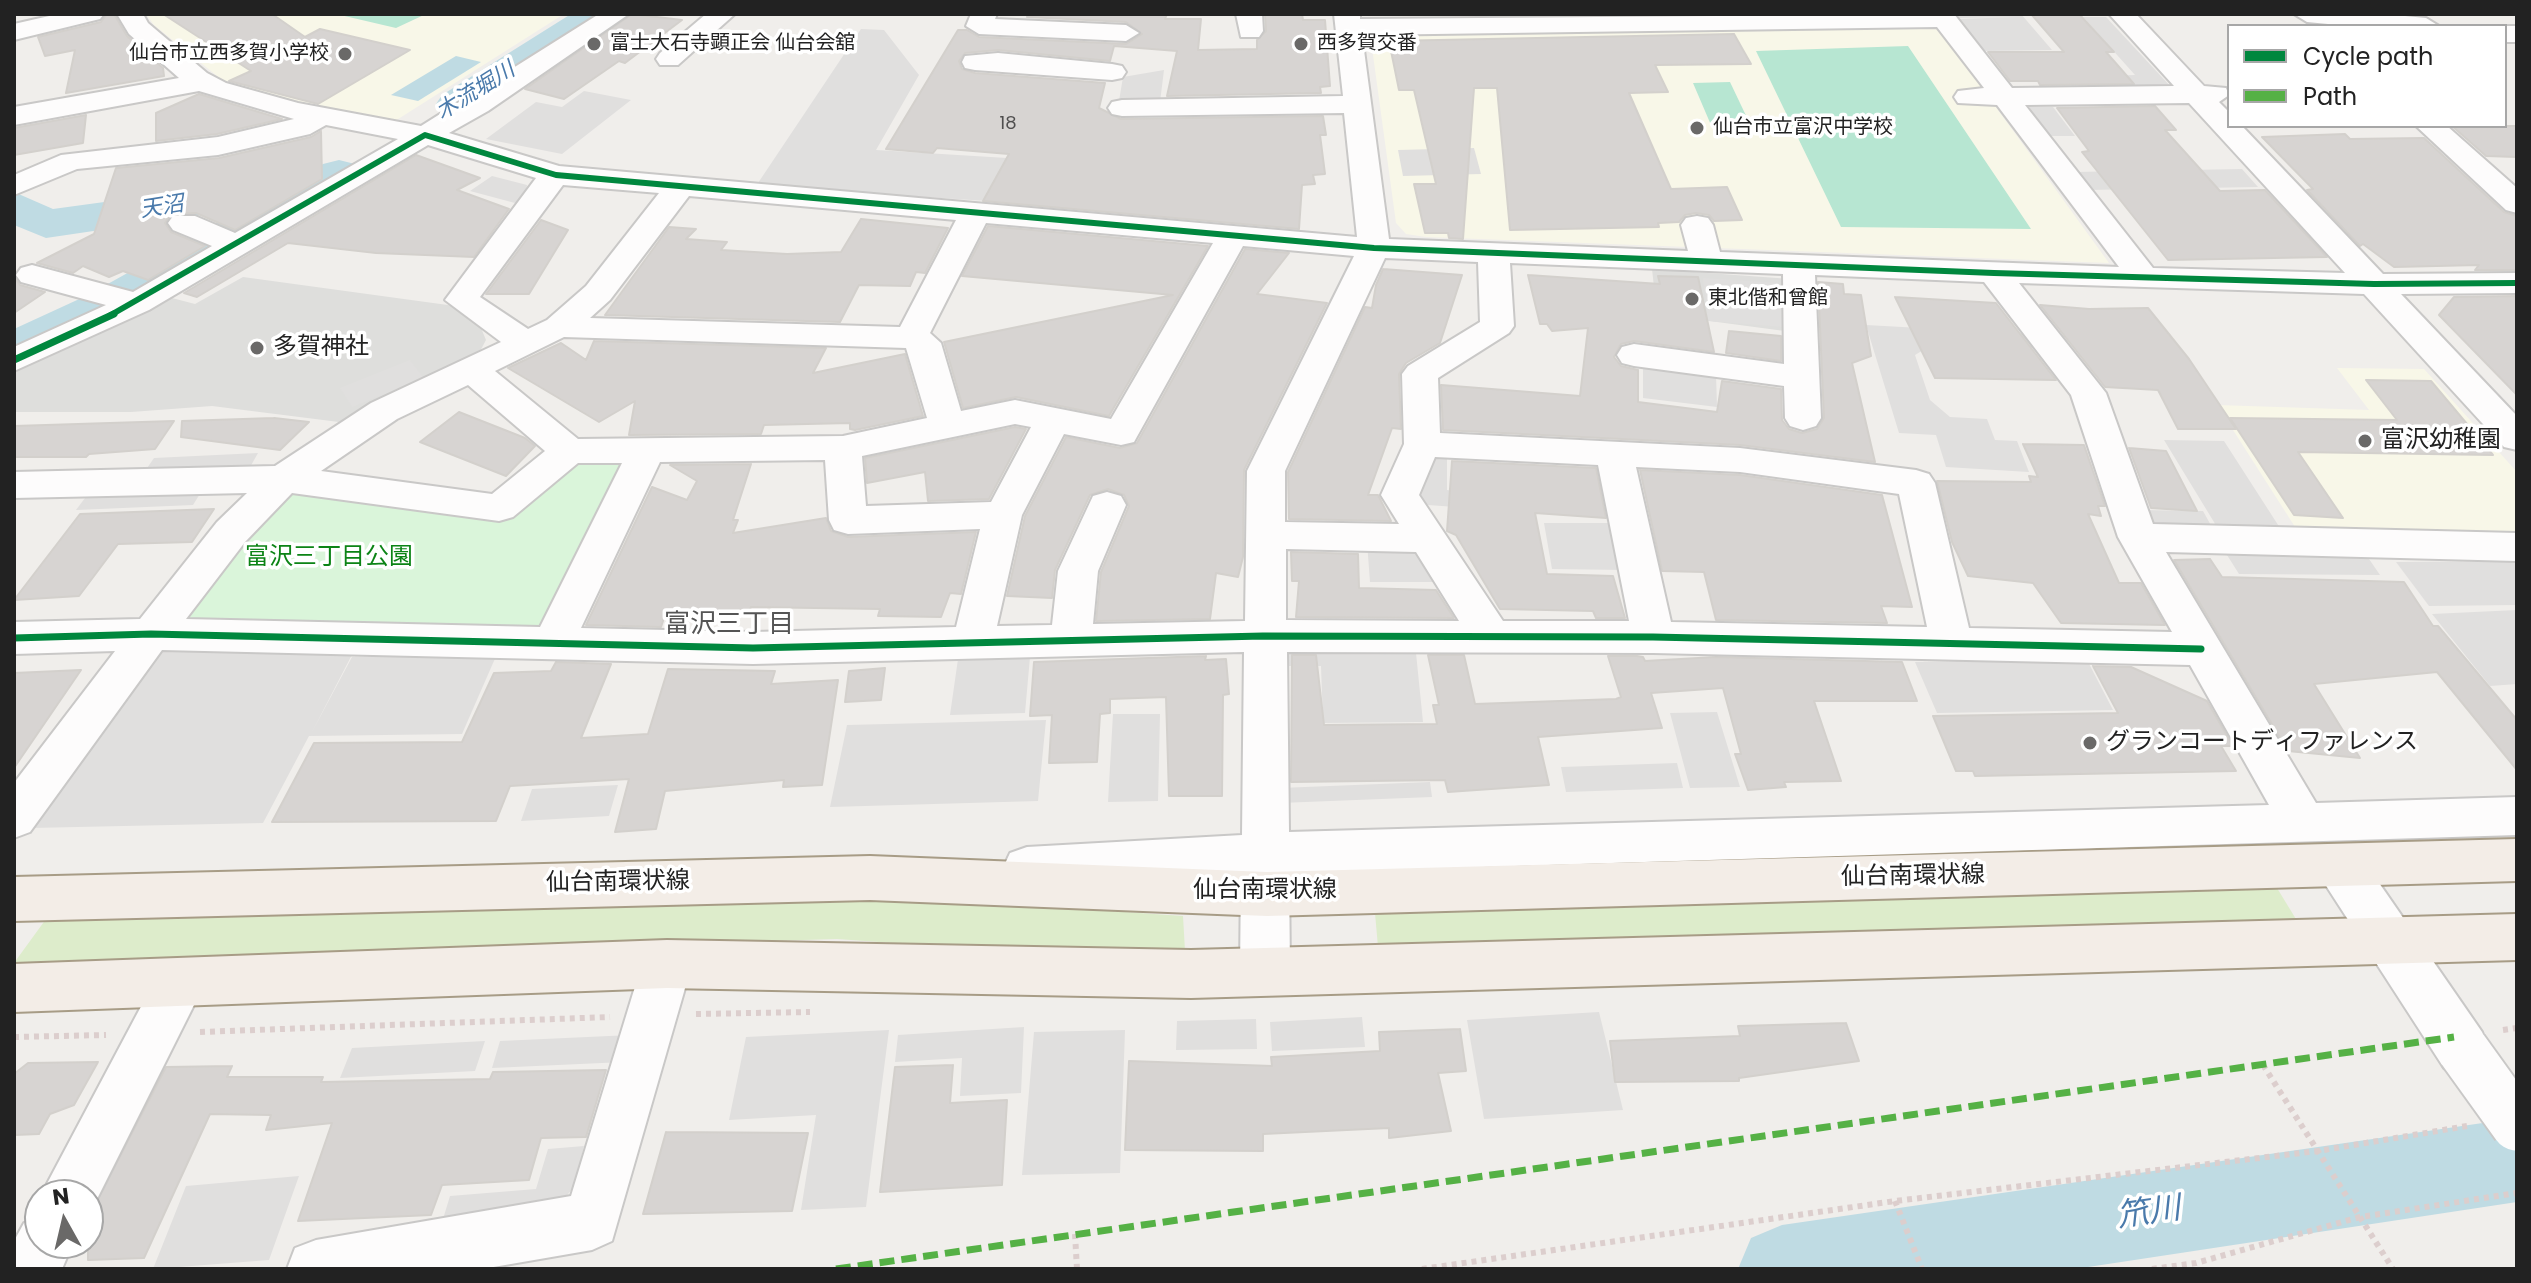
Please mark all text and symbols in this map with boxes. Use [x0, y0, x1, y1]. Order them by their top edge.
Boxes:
legend [2227, 24, 2507, 128]
place label: 富士大石寺顕正会 仙台会舘 [610, 32, 855, 56]
place label: 西多賀交番 [1317, 32, 1417, 56]
marker: 富士大石寺顕正会 仙台会舘 [585, 35, 603, 53]
marker: 西多賀交番 [1292, 35, 1310, 53]
text: Cycle path [2303, 40, 2433, 73]
place label: 仙台市立西多賀小学校 [129, 42, 329, 66]
marker: 仙台市立西多賀小学校 [336, 45, 354, 63]
water label: 木流堀川 [432, 57, 520, 127]
text: Path [2303, 80, 2357, 113]
house number: 18 [999, 113, 1017, 135]
place label: 仙台市立富沢中学校 [1713, 116, 1893, 140]
marker: 仙台市立富沢中学校 [1688, 119, 1706, 137]
water label: 天沼 [138, 192, 186, 224]
place label: 東北偕和曾館 [1708, 287, 1828, 311]
marker: 東北偕和曾館 [1683, 290, 1701, 308]
place label: 多賀神社 [273, 334, 369, 362]
marker: 多賀神社 [248, 339, 266, 357]
place label: 富沢幼稚園 [2381, 427, 2501, 455]
marker: 富沢幼稚園 [2356, 432, 2374, 450]
park label: 富沢三丁目公園 [245, 544, 413, 572]
district label: 富沢三丁目 [664, 609, 794, 641]
place label: グランコートディファレンス [2106, 729, 2418, 757]
marker: グランコートディファレンス [2081, 734, 2099, 752]
street label: 仙台南環状線 [1841, 861, 1985, 893]
street label: 仙台南環状線 [546, 867, 690, 899]
street label: 仙台南環状線 [1193, 877, 1337, 905]
north arrow [24, 1179, 104, 1259]
text: N [51, 1180, 71, 1213]
water label: 笊川 [2115, 1191, 2183, 1237]

